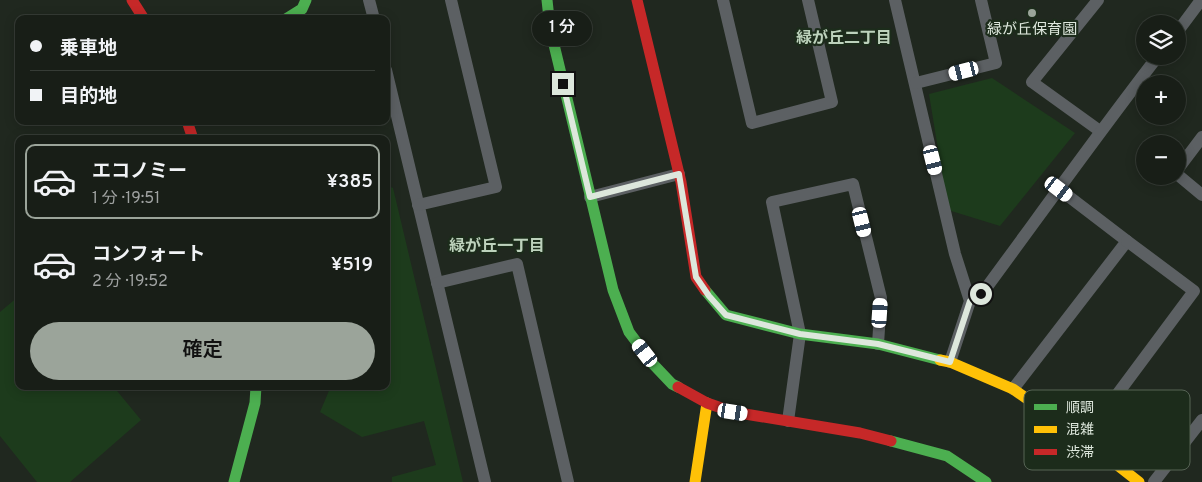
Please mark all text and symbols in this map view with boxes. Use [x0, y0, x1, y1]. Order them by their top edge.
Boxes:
marker: 緑が丘保育園 [1026, 7, 1038, 19]
callout: 1 分 [533, 12, 593, 46]
map controls [1136, 15, 1186, 185]
button: layers [1136, 15, 1186, 65]
text: 1 分 [549, 18, 575, 38]
place label: 緑が丘保育園 [987, 21, 1077, 40]
district label: 緑が丘二丁目 [796, 29, 892, 49]
text: 乗車地 [60, 37, 117, 61]
car [947, 60, 980, 82]
route end [552, 73, 574, 95]
button: + [1136, 75, 1186, 125]
text: 目的地 [60, 85, 117, 109]
button: − [1136, 135, 1186, 185]
car [922, 144, 943, 176]
icon: car [32, 159, 77, 204]
text: エコノミー [92, 160, 187, 184]
text: ¥385 [327, 170, 373, 194]
car [1042, 174, 1075, 204]
text: 1 分 · 19:51 [92, 189, 160, 209]
car [851, 206, 872, 238]
district label: 緑が丘一丁目 [449, 237, 545, 257]
icon: car [32, 242, 77, 287]
text: コンフォート [92, 243, 205, 267]
text: ¥519 [331, 253, 373, 277]
text: 2 分 · 19:52 [92, 272, 168, 292]
route start [970, 283, 992, 305]
car [871, 298, 888, 328]
button: 確定 [30, 322, 375, 380]
car [629, 337, 660, 369]
legend [1024, 390, 1190, 470]
text: 順調 [1066, 400, 1094, 417]
car [717, 402, 748, 422]
text: 混雑 [1066, 421, 1094, 439]
text: 渋滞 [1066, 445, 1094, 462]

